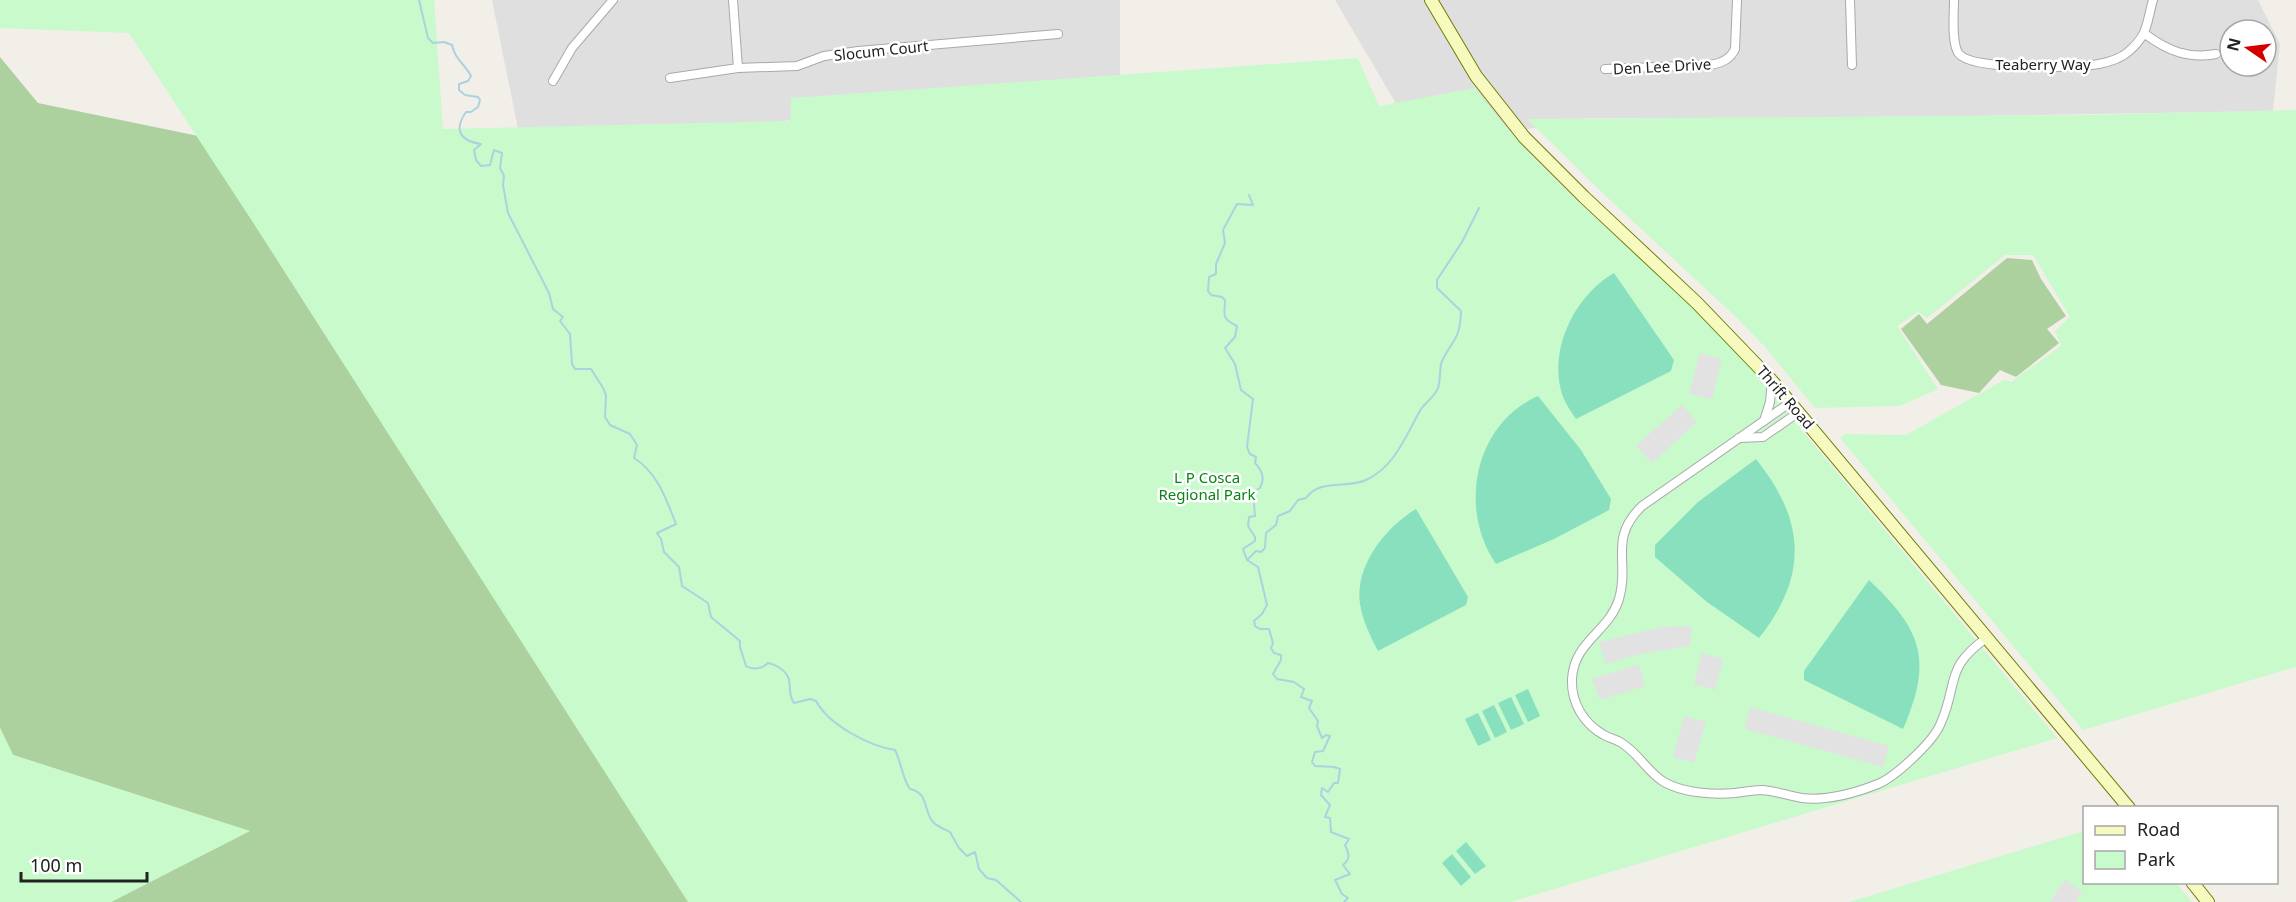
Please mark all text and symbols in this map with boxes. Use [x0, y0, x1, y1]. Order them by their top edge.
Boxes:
north arrow [2218, 18, 2278, 78]
street label: Slocum Court [833, 35, 930, 65]
text: N [2221, 35, 2246, 53]
street label: Den Lee Drive [1612, 53, 1712, 79]
street label: Teaberry Way [1995, 54, 2091, 74]
street label: Thrift Road [1753, 361, 1819, 433]
park label: L P Cosca Regional Park [1158, 467, 1256, 504]
legend [2083, 806, 2278, 884]
text: Road [2137, 817, 2180, 841]
scale bar [21, 845, 147, 883]
text: Park [2137, 847, 2175, 871]
text: 100 m [30, 853, 82, 877]

